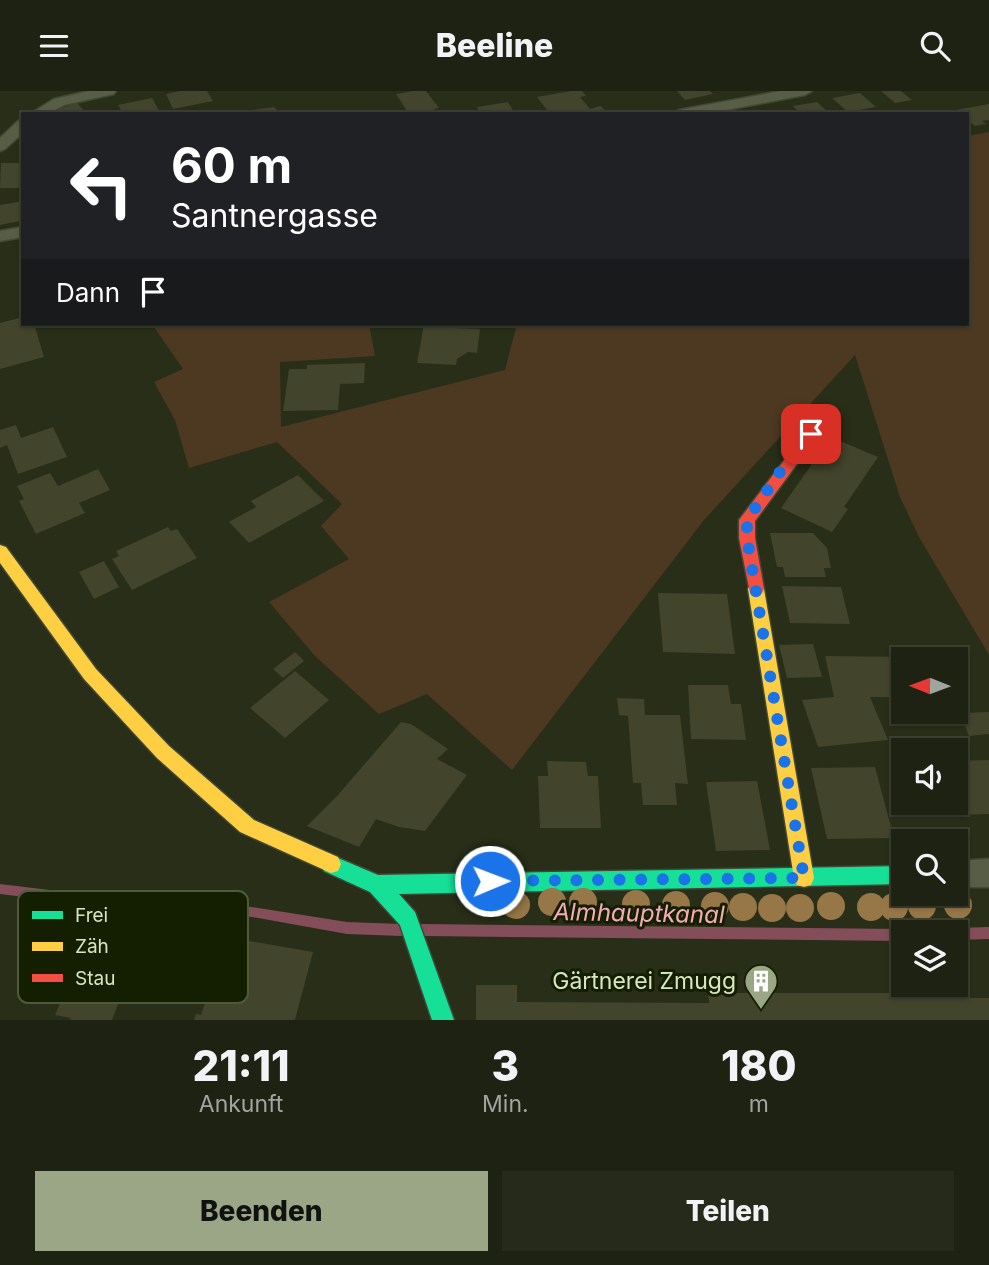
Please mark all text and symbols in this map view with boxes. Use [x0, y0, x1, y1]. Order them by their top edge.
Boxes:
text: Beeline [436, 26, 553, 65]
icon: menu [35, 27, 73, 65]
icon: search [916, 27, 954, 65]
text: 60 m [171, 136, 292, 195]
icon: left [56, 140, 147, 231]
text: Santnergasse [171, 196, 378, 235]
icon: arrive [134, 273, 172, 311]
text: Dann [56, 277, 120, 308]
pin [781, 404, 841, 464]
icon: arrive [792, 415, 830, 453]
north arrow [891, 647, 968, 725]
map controls [891, 647, 968, 997]
button: sound [891, 738, 968, 815]
button: search [891, 829, 968, 906]
position arrow [453, 844, 527, 918]
legend [18, 891, 248, 1003]
water label: Almhauptkanal [552, 897, 725, 929]
text: Frei [75, 904, 108, 927]
button: layers [891, 920, 968, 997]
text: Zäh [75, 935, 109, 958]
building icon: Gärtnerei Zmugg [742, 962, 780, 1011]
text: Stau [75, 967, 115, 990]
place label: Gärtnerei Zmugg [552, 967, 736, 995]
text: 21:11 [192, 1040, 290, 1091]
text: 3 [492, 1040, 519, 1091]
text: 180 [721, 1040, 797, 1091]
text: Ankunft [199, 1090, 283, 1118]
text: Min. [482, 1090, 529, 1118]
text: m [749, 1090, 769, 1118]
button: Beenden [35, 1171, 488, 1251]
button: Teilen [502, 1171, 954, 1251]

